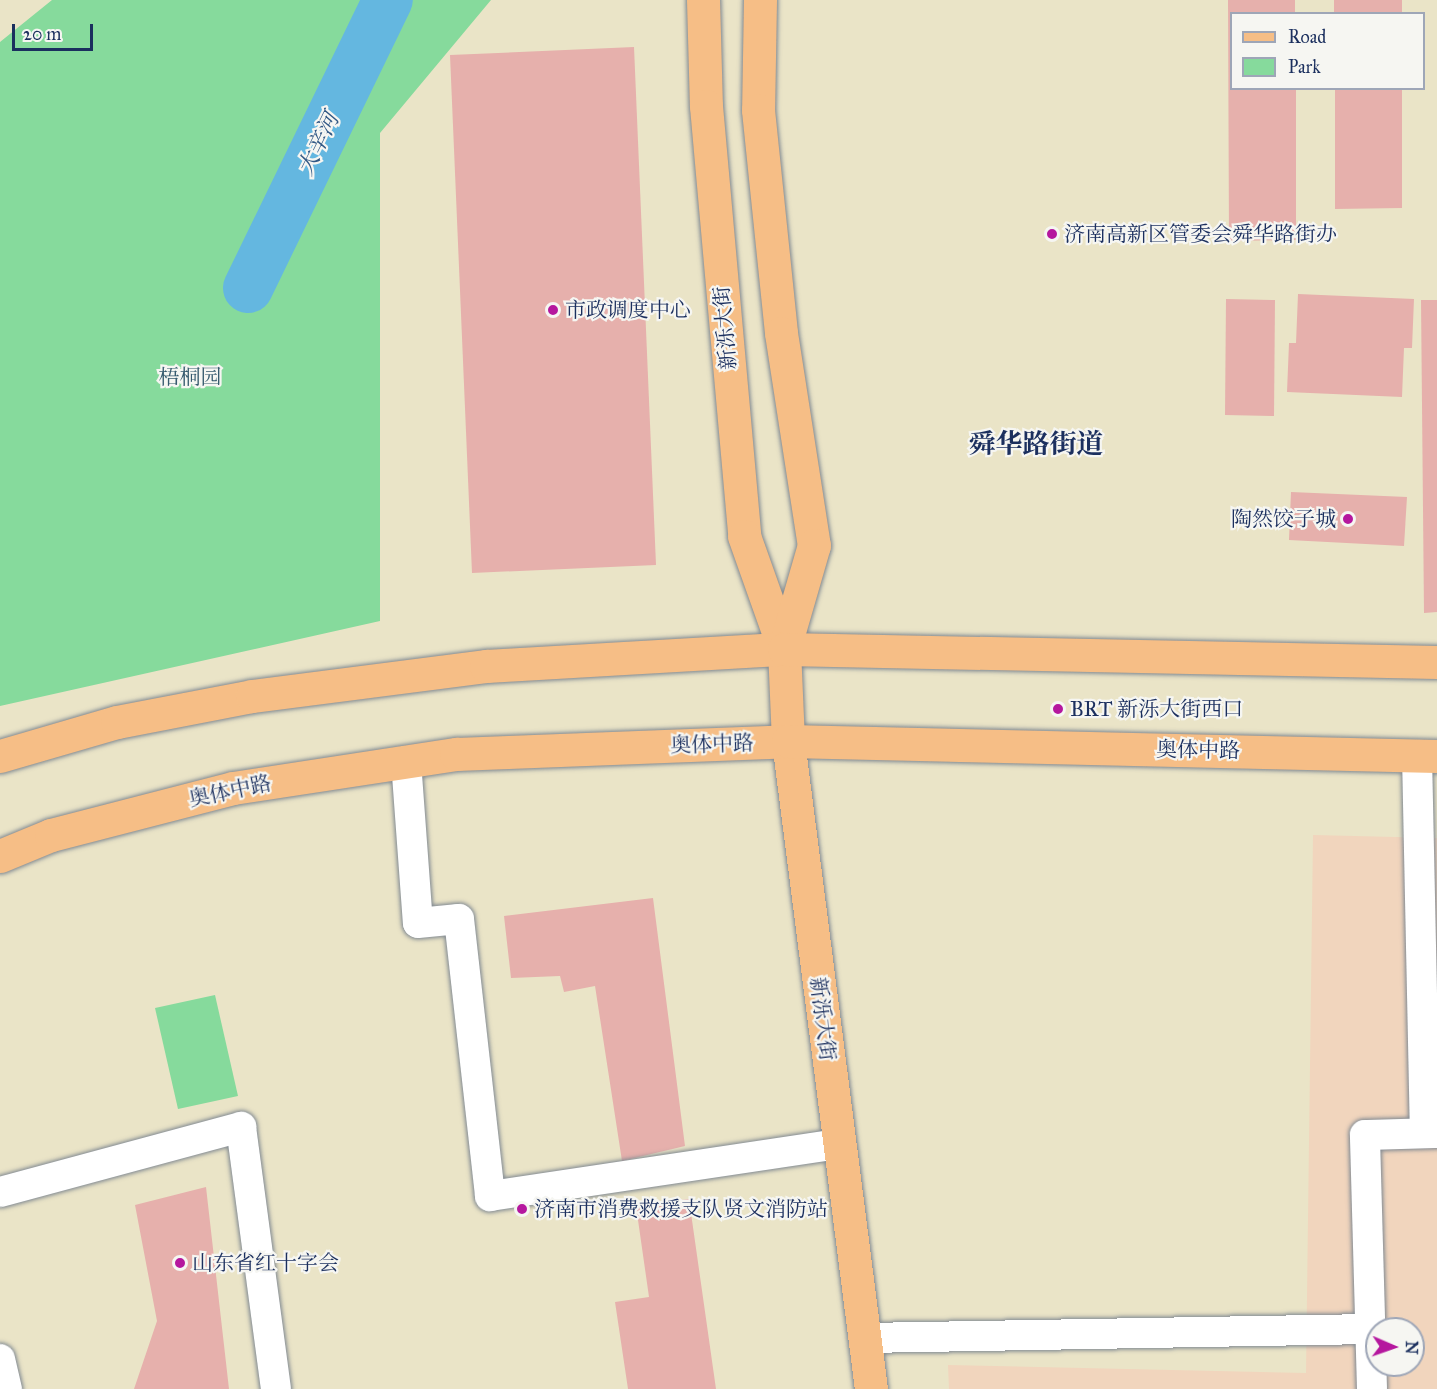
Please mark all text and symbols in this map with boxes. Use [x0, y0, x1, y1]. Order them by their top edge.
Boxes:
scale bar [15, 12, 96, 50]
legend [1230, 12, 1425, 90]
text: 20 m [23, 23, 61, 45]
text: Road [1288, 26, 1326, 48]
text: Park [1288, 56, 1321, 78]
water label: 大辛河 [292, 109, 344, 179]
place label: 济南高新区管委会舜华路街办 [1064, 221, 1337, 247]
marker: 济南高新区管委会舜华路街办 [1045, 227, 1059, 241]
street label: 新泺大街 [709, 285, 741, 371]
place label: 市政调度中心 [565, 297, 691, 323]
marker: 市政调度中心 [546, 303, 560, 317]
park label: 梧桐园 [159, 364, 221, 390]
district label: 舜华路街道 [969, 428, 1103, 460]
place label: 陶然饺子城 [1231, 506, 1336, 532]
marker: 陶然饺子城 [1341, 512, 1355, 526]
place label: BRT 新泺大街西口 [1070, 696, 1243, 722]
marker: BRT 新泺大街西口 [1051, 702, 1065, 716]
street label: 奥体中路 [670, 730, 754, 758]
street label: 奥体中路 [1156, 737, 1240, 763]
street label: 奥体中路 [186, 770, 274, 812]
street label: 新泺大街 [805, 976, 841, 1062]
place label: 济南市消费救援支队贤文消防站 [534, 1196, 828, 1222]
marker: 济南市消费救援支队贤文消防站 [515, 1202, 529, 1216]
place label: 山东省红十字会 [192, 1250, 339, 1276]
marker: 山东省红十字会 [173, 1256, 187, 1270]
north arrow [1365, 1317, 1425, 1377]
text: N [1402, 1340, 1421, 1355]

